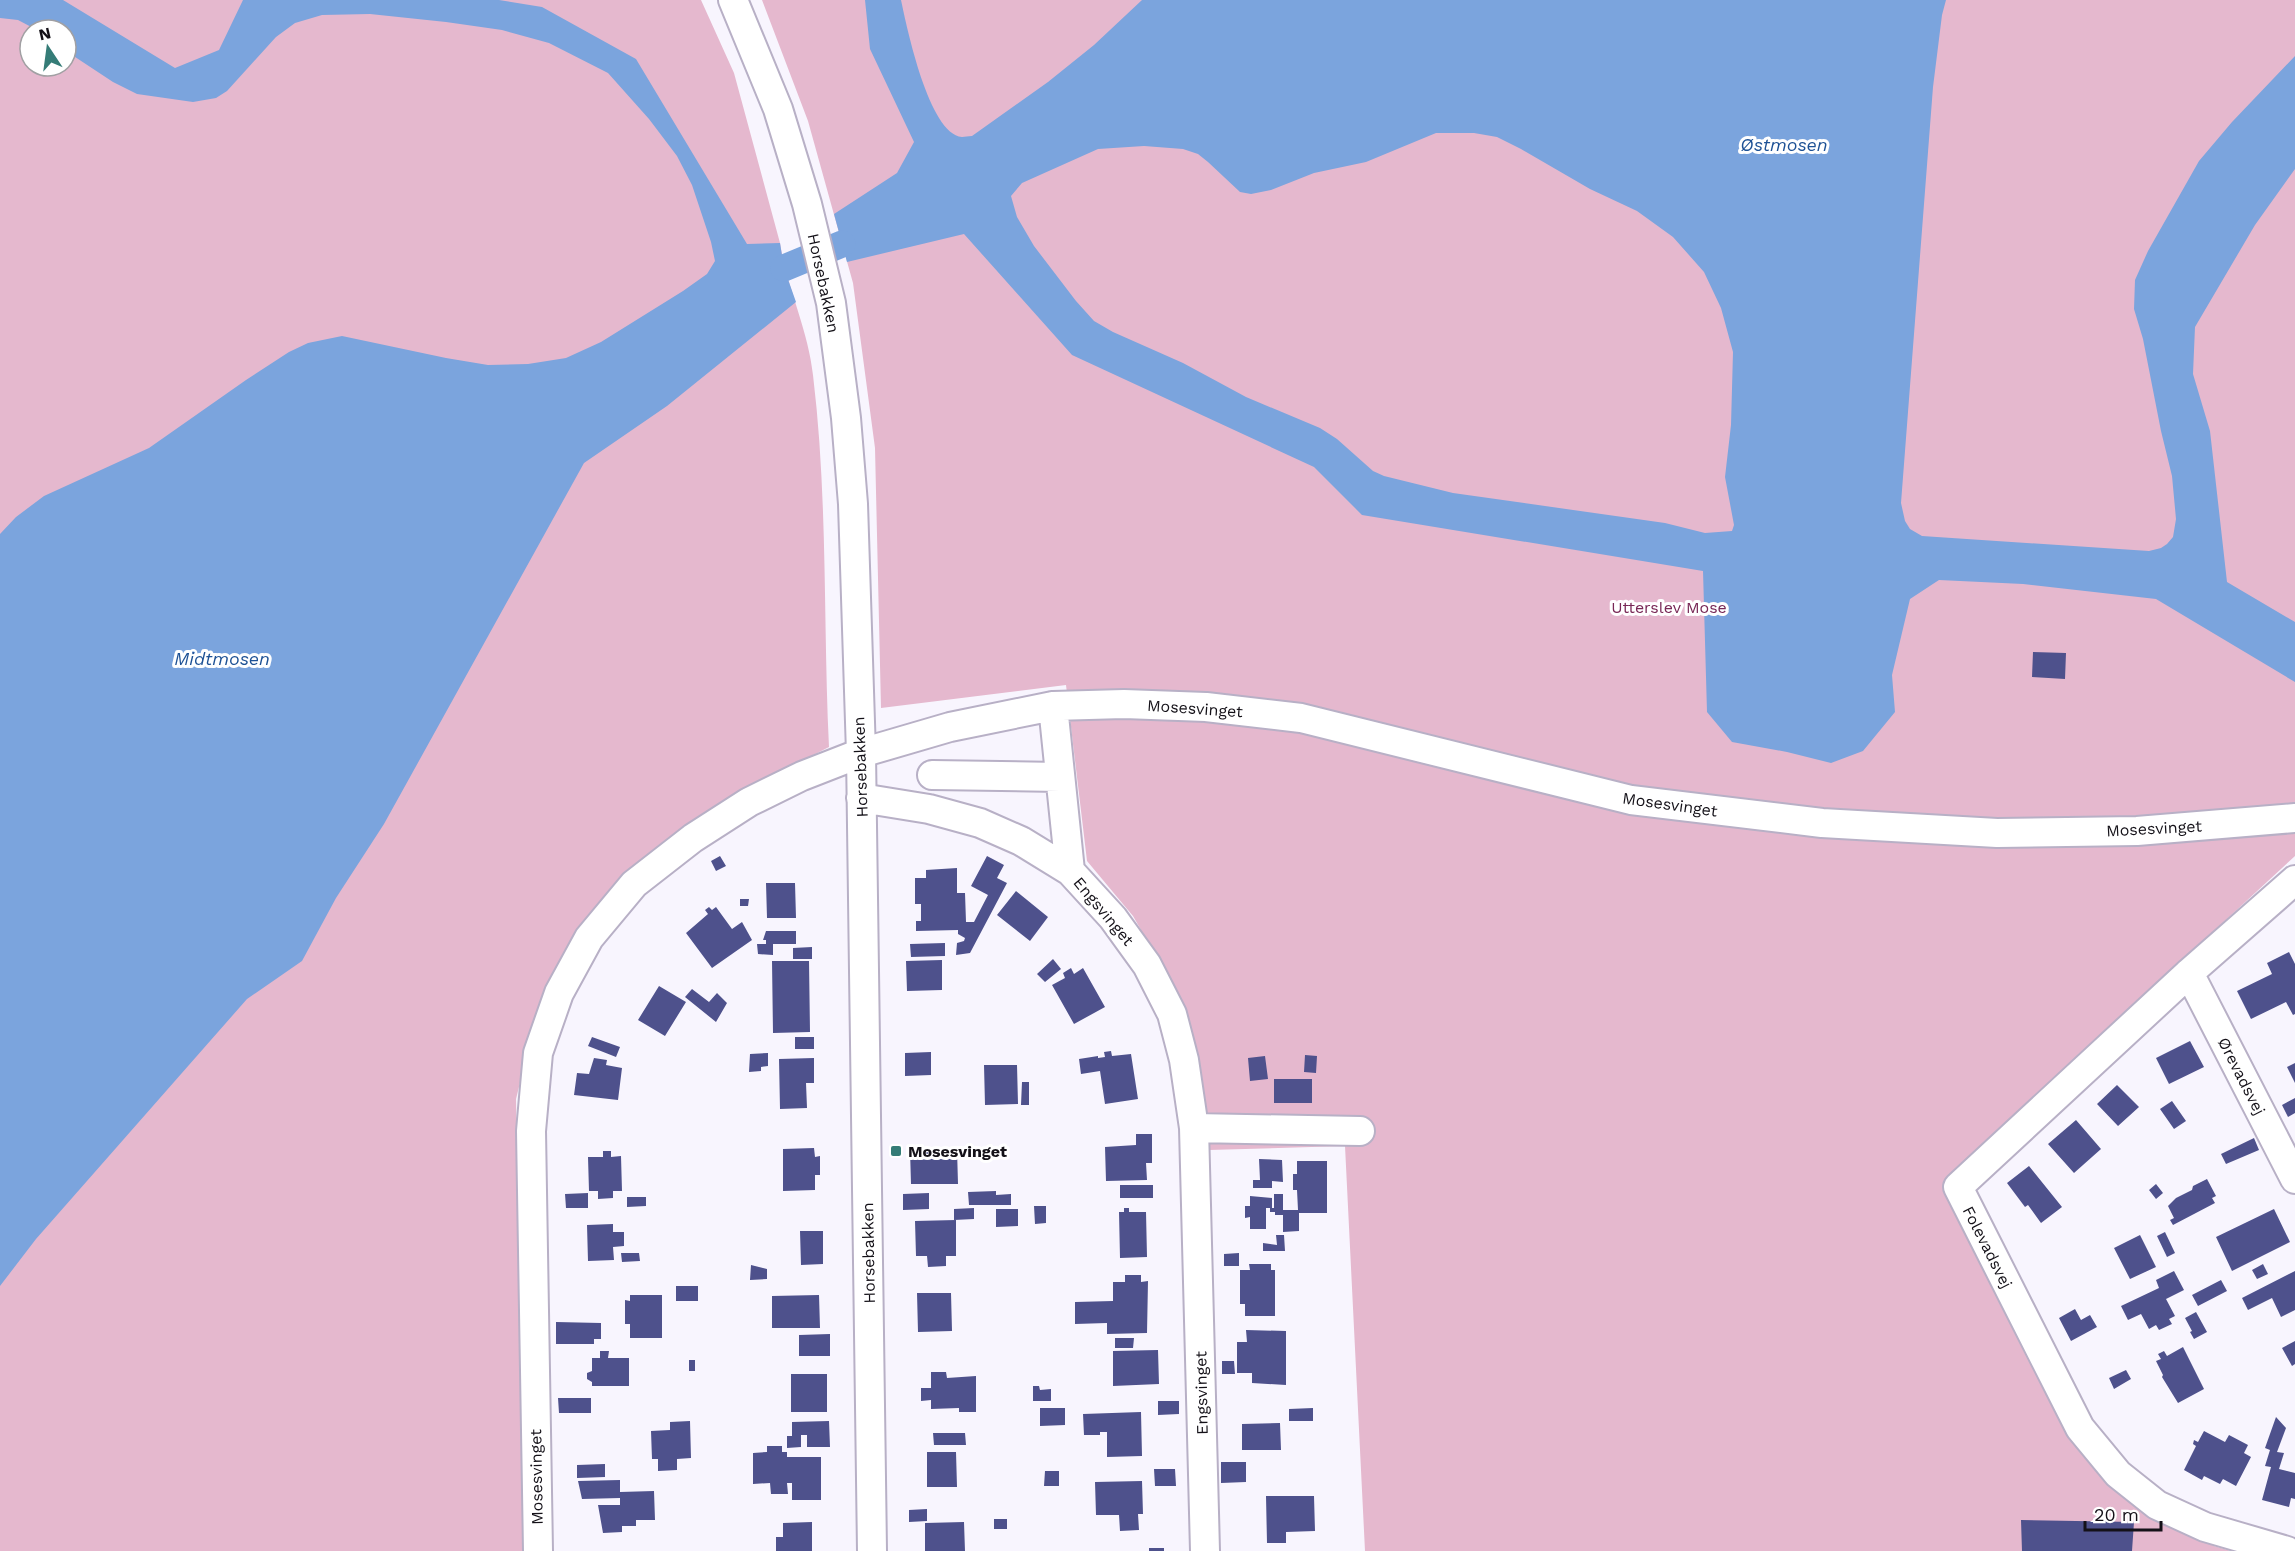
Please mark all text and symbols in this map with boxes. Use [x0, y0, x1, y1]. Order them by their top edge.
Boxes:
north arrow [18, 18, 78, 78]
text: N [37, 23, 53, 44]
water label: Østmosen [1740, 134, 1828, 155]
street label: Horsebakken [804, 232, 843, 335]
park label: Utterslev Mose [1611, 598, 1727, 617]
water label: Midtmosen [174, 648, 270, 669]
street label: Mosesvinget [1147, 696, 1244, 721]
street label: Horsebakken [849, 716, 872, 818]
street label: Mosesvinget [1621, 788, 1719, 821]
street label: Mosesvinget [2106, 816, 2203, 840]
street label: Engsvinget [1069, 873, 1138, 950]
street label: Ørevadsvej [2214, 1034, 2269, 1118]
place label: Mosesvinget [908, 1142, 1007, 1161]
marker: Mosesvinget [889, 1144, 903, 1158]
street label: Horsebakken [858, 1202, 879, 1304]
street label: Folevadsvej [1959, 1203, 2016, 1291]
street label: Engsvinget [1191, 1351, 1212, 1435]
street label: Mosesvinget [526, 1429, 547, 1525]
scale bar [2085, 1494, 2162, 1532]
text: 20 m [2094, 1504, 2139, 1525]

